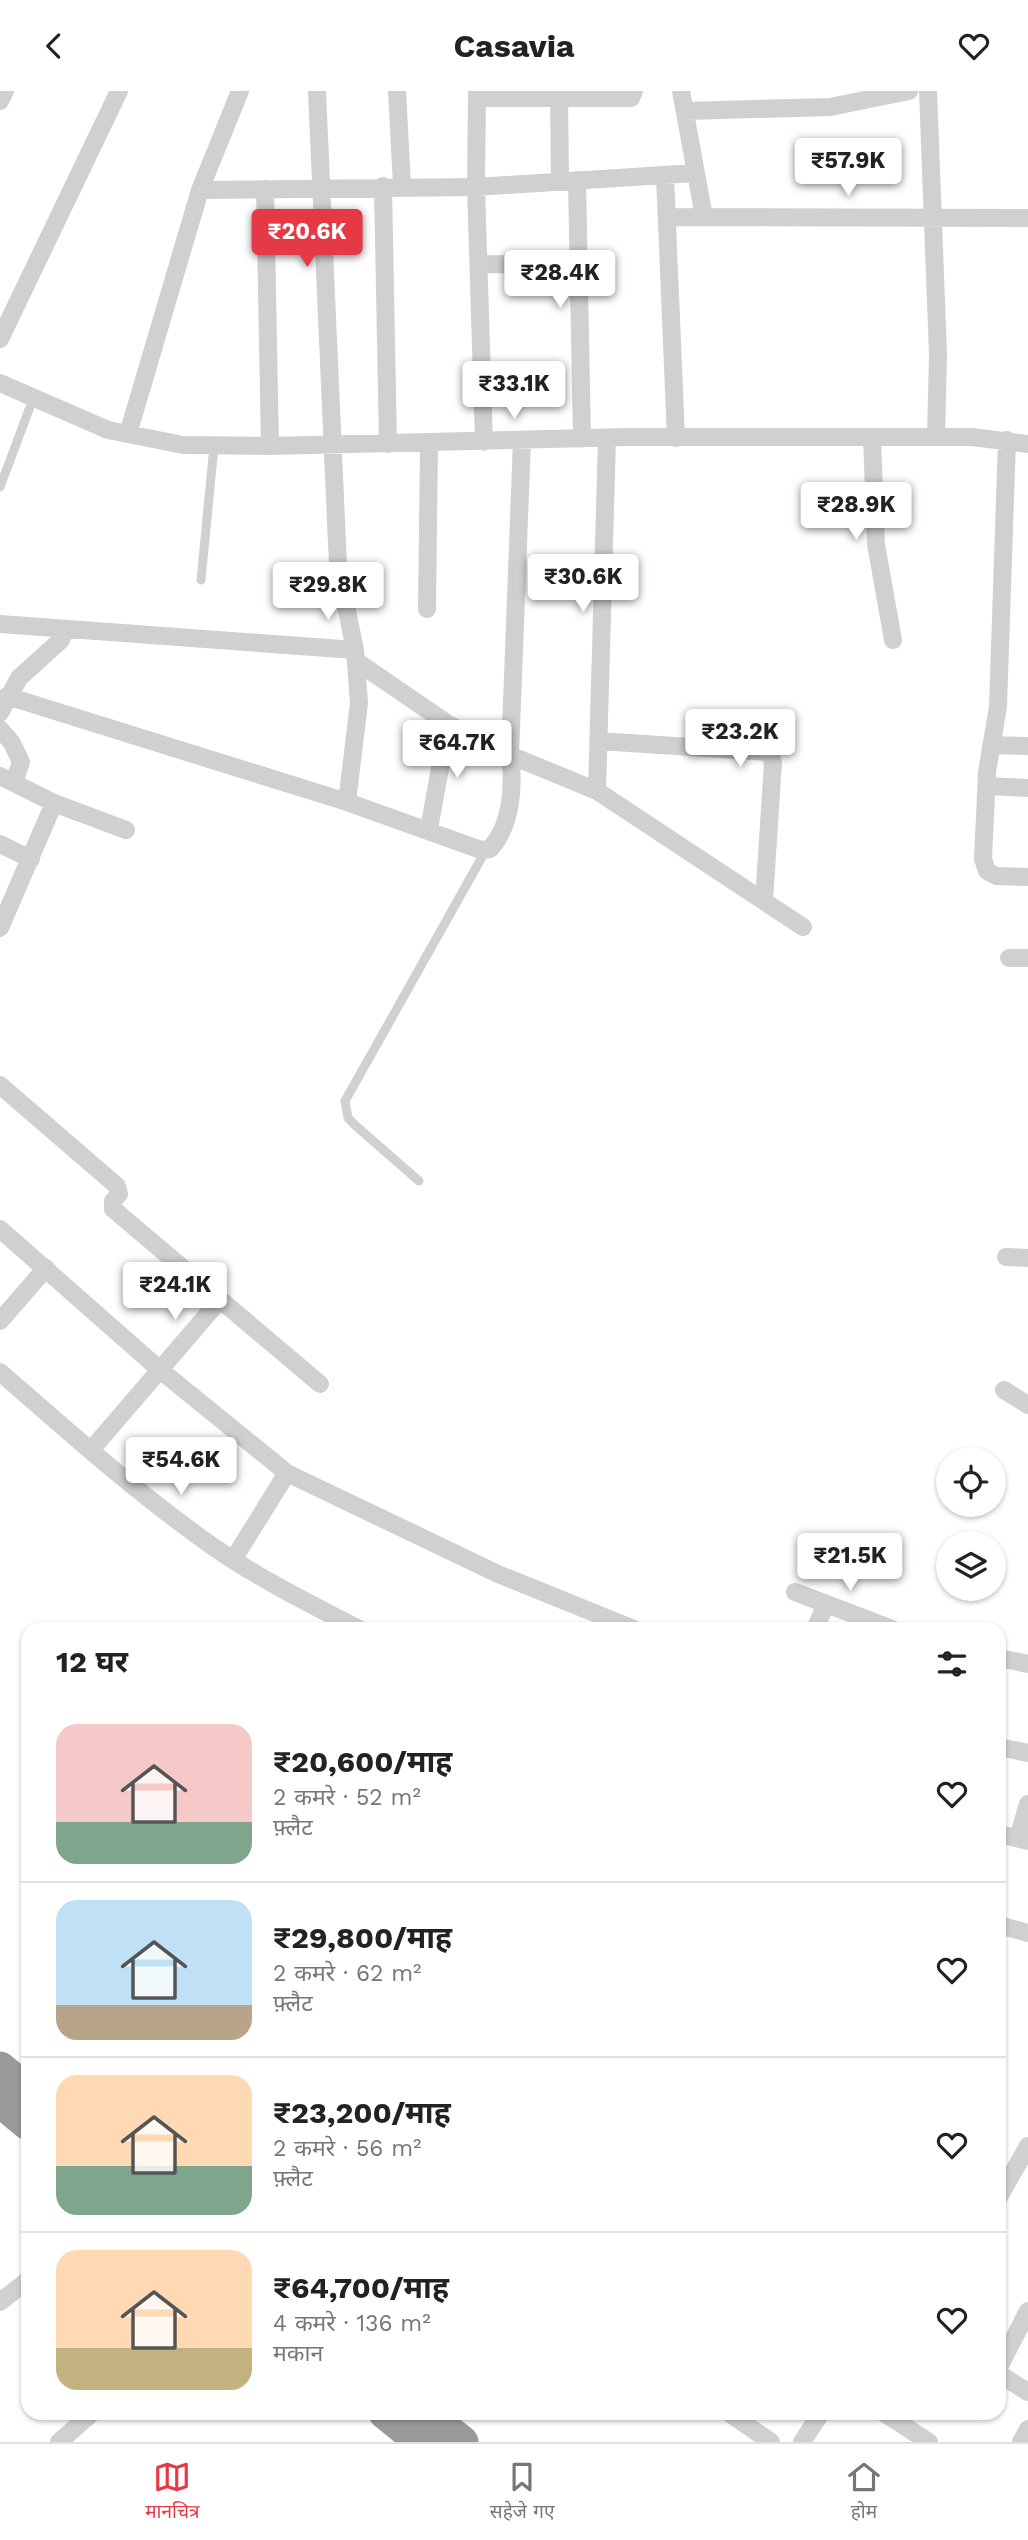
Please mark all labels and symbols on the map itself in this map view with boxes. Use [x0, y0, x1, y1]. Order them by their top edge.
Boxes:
pin: ₹57.9K [791, 139, 905, 198]
pin: ₹20.6K [250, 209, 364, 269]
pin: ₹28.4K [503, 251, 617, 310]
pin: ₹33.1K [457, 361, 571, 421]
pin: ₹28.9K [799, 483, 913, 542]
pin: ₹30.6K [526, 554, 640, 614]
pin: ₹29.8K [271, 563, 385, 622]
pin: ₹23.2K [683, 709, 797, 769]
pin: ₹64.7K [400, 721, 514, 780]
pin: ₹24.1K [118, 1263, 232, 1322]
pin: ₹54.6K [124, 1437, 238, 1497]
pin: ₹21.5K [793, 1533, 907, 1593]

